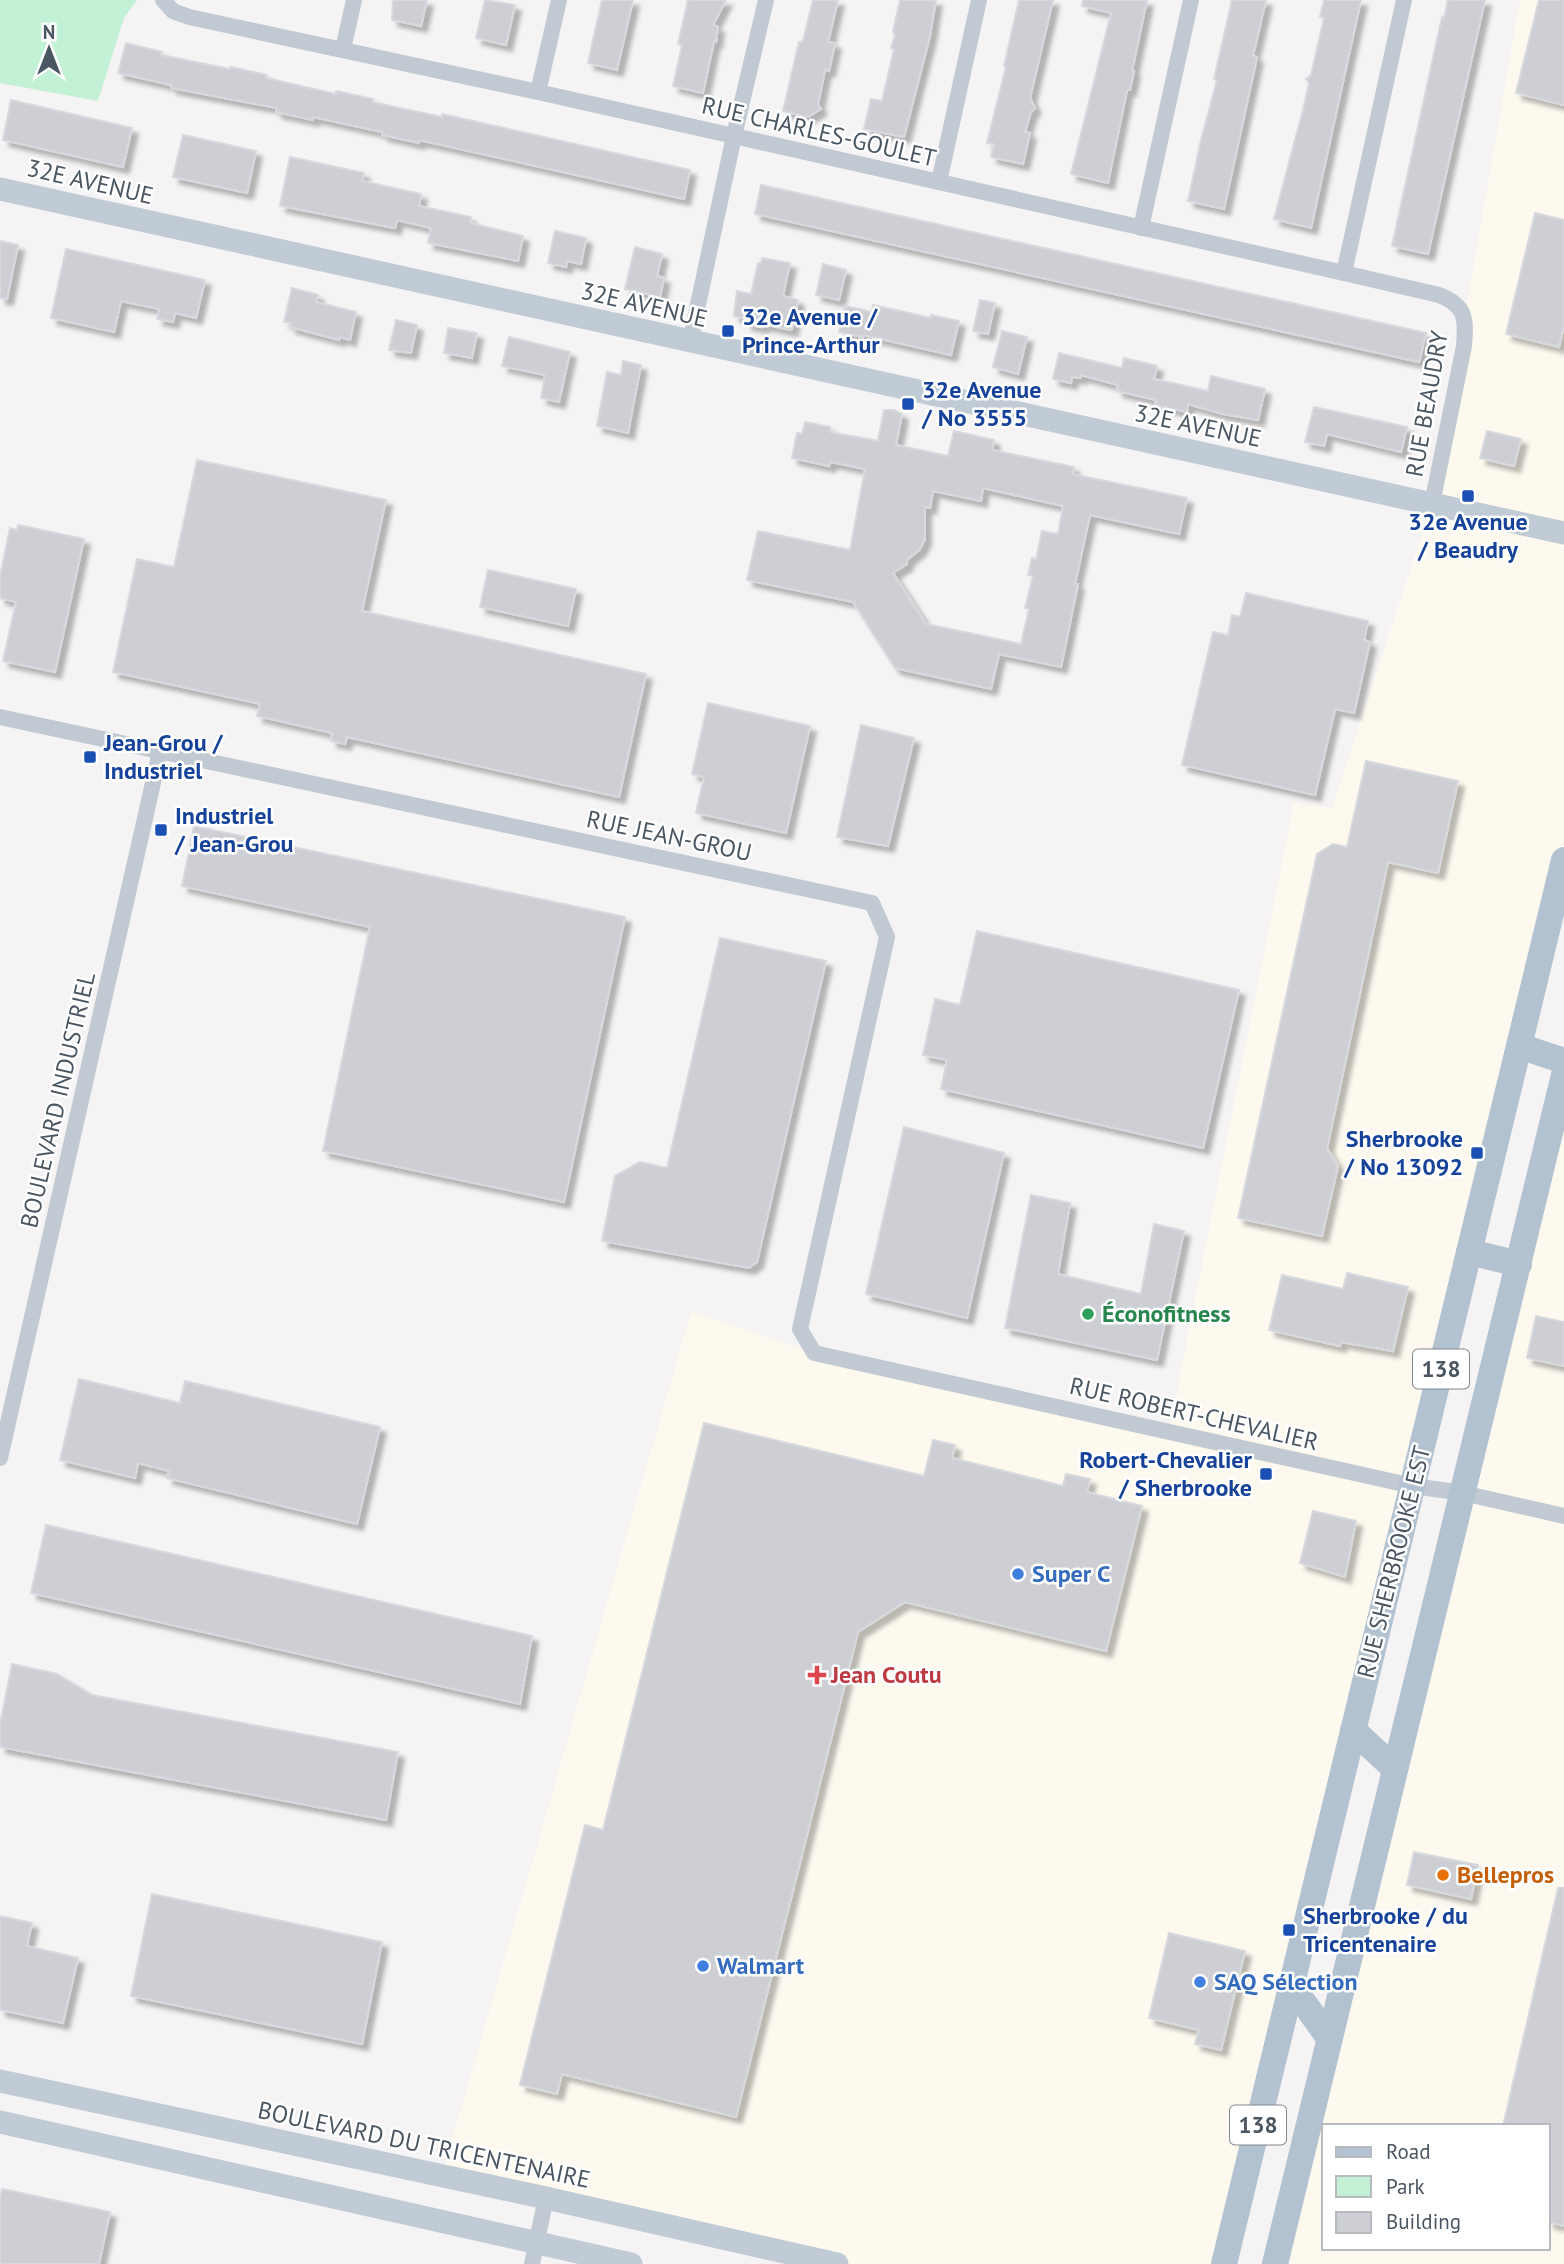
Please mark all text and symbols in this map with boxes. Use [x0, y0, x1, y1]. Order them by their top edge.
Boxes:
north arrow [14, 14, 84, 84]
text: N [43, 20, 55, 44]
street label: RUE CHARLES-GOULET [699, 89, 939, 174]
street label: 32E AVENUE [24, 152, 156, 211]
street label: 32E AVENUE [578, 275, 710, 334]
place label: 32e Avenue / Prince-Arthur [742, 301, 880, 360]
marker: 32e Avenue / Prince-Arthur [720, 323, 736, 339]
street label: RUE BEAUDRY [1398, 328, 1455, 479]
place label: 32e Avenue / No 3555 [921, 374, 1041, 433]
marker: 32e Avenue / No 3555 [900, 396, 916, 412]
street label: 32E AVENUE [1132, 397, 1264, 454]
marker: 32e Avenue / Beaudry [1460, 488, 1476, 504]
place label: 32e Avenue / Beaudry [1408, 506, 1528, 565]
place label: Jean-Grou / Industriel [103, 727, 224, 786]
marker: Jean-Grou / Industriel [82, 749, 98, 765]
place label: Industriel / Jean-Grou [174, 800, 294, 859]
street label: RUE JEAN-GROU [584, 803, 754, 868]
marker: Industriel / Jean-Grou [153, 822, 169, 838]
street label: BOULEVARD INDUSTRIEL [13, 969, 102, 1231]
place label: Sherbrooke / No 13092 [1343, 1123, 1463, 1182]
marker: Sherbrooke / No 13092 [1469, 1145, 1485, 1161]
place label: Éconofitness [1102, 1298, 1231, 1329]
marker: Éconofitness [1080, 1306, 1096, 1322]
road number: 138 [1413, 1350, 1469, 1388]
street label: RUE ROBERT-CHEVALIER [1067, 1370, 1321, 1457]
street label: RUE SHERBROOKE EST [1350, 1443, 1437, 1681]
place label: Robert-Chevalier / Sherbrooke [1079, 1444, 1253, 1503]
marker: Robert-Chevalier / Sherbrooke [1258, 1466, 1274, 1482]
place label: Super C [1032, 1558, 1110, 1589]
marker: Super C [1010, 1566, 1026, 1582]
place label: Jean Coutu [830, 1659, 942, 1690]
marker: Jean Coutu [809, 1667, 825, 1683]
place label: Bellepros [1457, 1859, 1554, 1890]
marker: Bellepros [1435, 1867, 1451, 1883]
place label: Sherbrooke / du Tricentenaire [1303, 1900, 1468, 1959]
marker: Sherbrooke / du Tricentenaire [1281, 1922, 1297, 1938]
place label: Walmart [717, 1950, 805, 1981]
marker: Walmart [695, 1958, 711, 1974]
place label: SAQ Sélection [1214, 1966, 1358, 1997]
marker: SAQ Sélection [1192, 1974, 1208, 1990]
street label: BOULEVARD DU TRICENTENAIRE [255, 2094, 593, 2195]
road number: 138 [1230, 2106, 1286, 2144]
legend [1322, 2124, 1550, 2250]
text: Road [1386, 2138, 1430, 2165]
text: Park [1386, 2173, 1425, 2200]
text: Building [1386, 2208, 1461, 2235]

